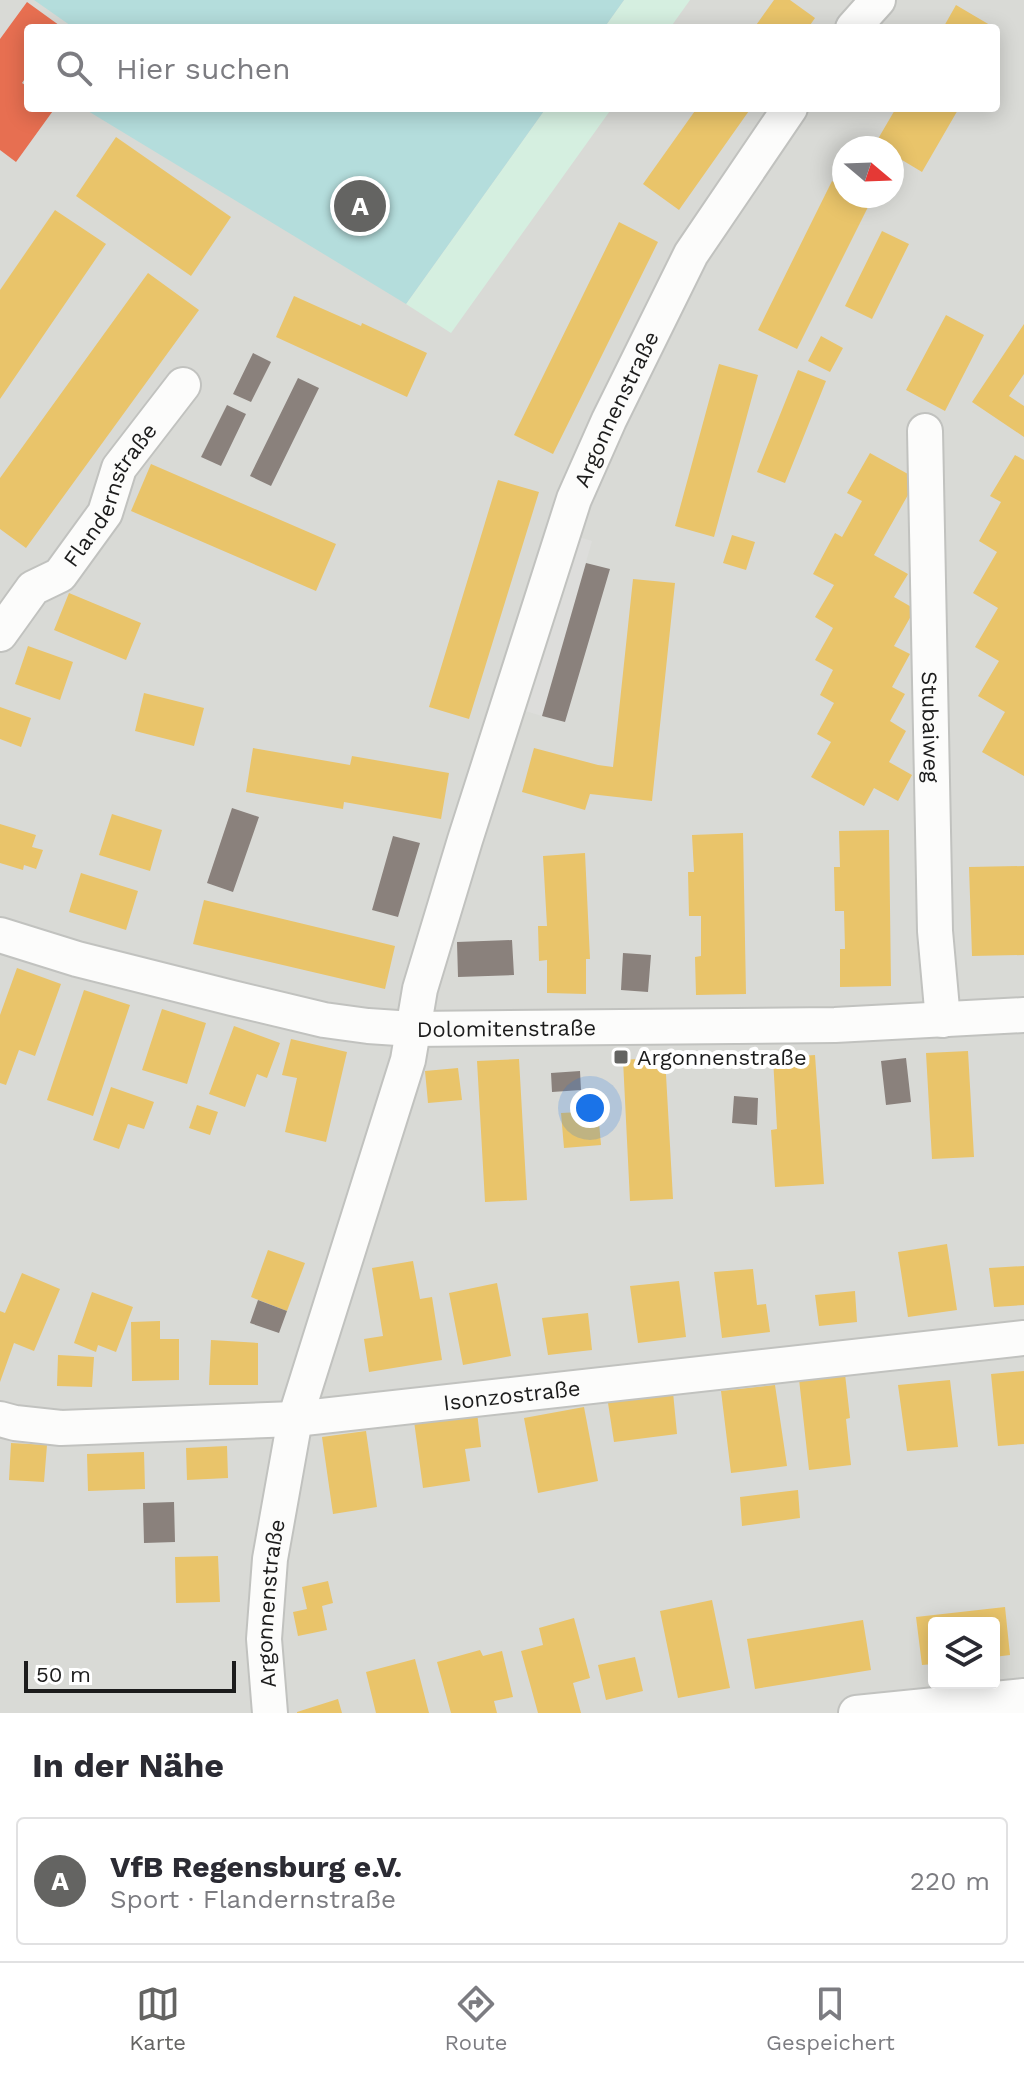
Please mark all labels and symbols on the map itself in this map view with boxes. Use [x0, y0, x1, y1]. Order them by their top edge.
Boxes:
north arrow [832, 136, 904, 208]
pin: A [334, 176, 386, 236]
street label: Argonnenstraße [568, 327, 663, 491]
street label: Flandernstraße [58, 418, 162, 571]
street label: Stubaiweg [917, 671, 945, 783]
street label: Dolomitenstraße [416, 1015, 596, 1041]
place label: Argonnenstraße [637, 1045, 807, 1070]
marker: Argonnenstraße [612, 1048, 630, 1066]
your location [570, 1088, 610, 1128]
street label: Isonzostraße [442, 1375, 582, 1415]
street label: Argonnenstraße [251, 1517, 289, 1689]
scale bar [24, 1657, 236, 1693]

